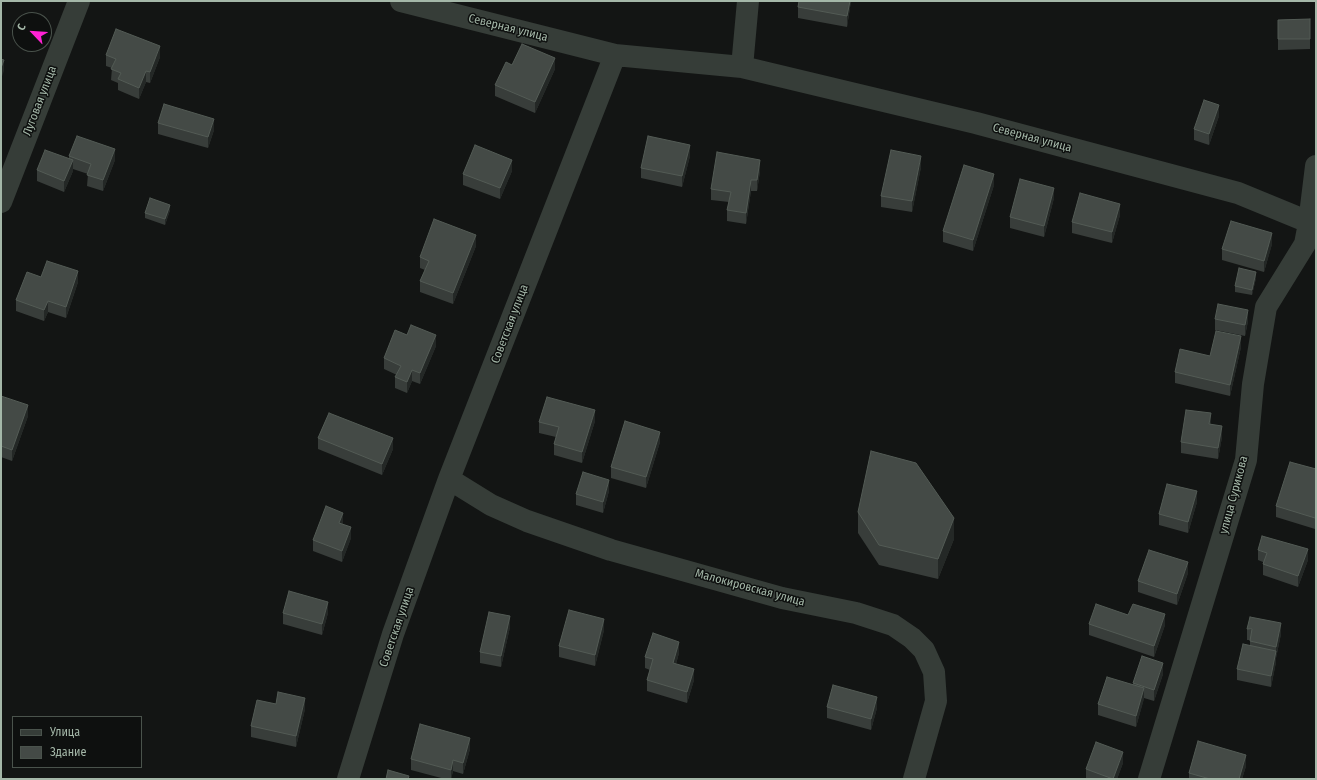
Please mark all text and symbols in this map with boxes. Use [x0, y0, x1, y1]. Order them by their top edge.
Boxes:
street label: Северная улица [467, 11, 549, 45]
north arrow [12, 12, 52, 52]
text: С [14, 22, 29, 33]
street label: Луговая улица [20, 64, 60, 138]
street label: Северная улица [991, 121, 1073, 155]
street label: Советская улица [488, 282, 532, 366]
street label: улица Сурикова [1217, 454, 1251, 536]
street label: Малокировская улица [694, 566, 806, 610]
street label: Советская улица [377, 585, 417, 669]
legend [12, 716, 142, 768]
text: Улица [50, 725, 80, 739]
text: Здание [50, 745, 86, 759]

